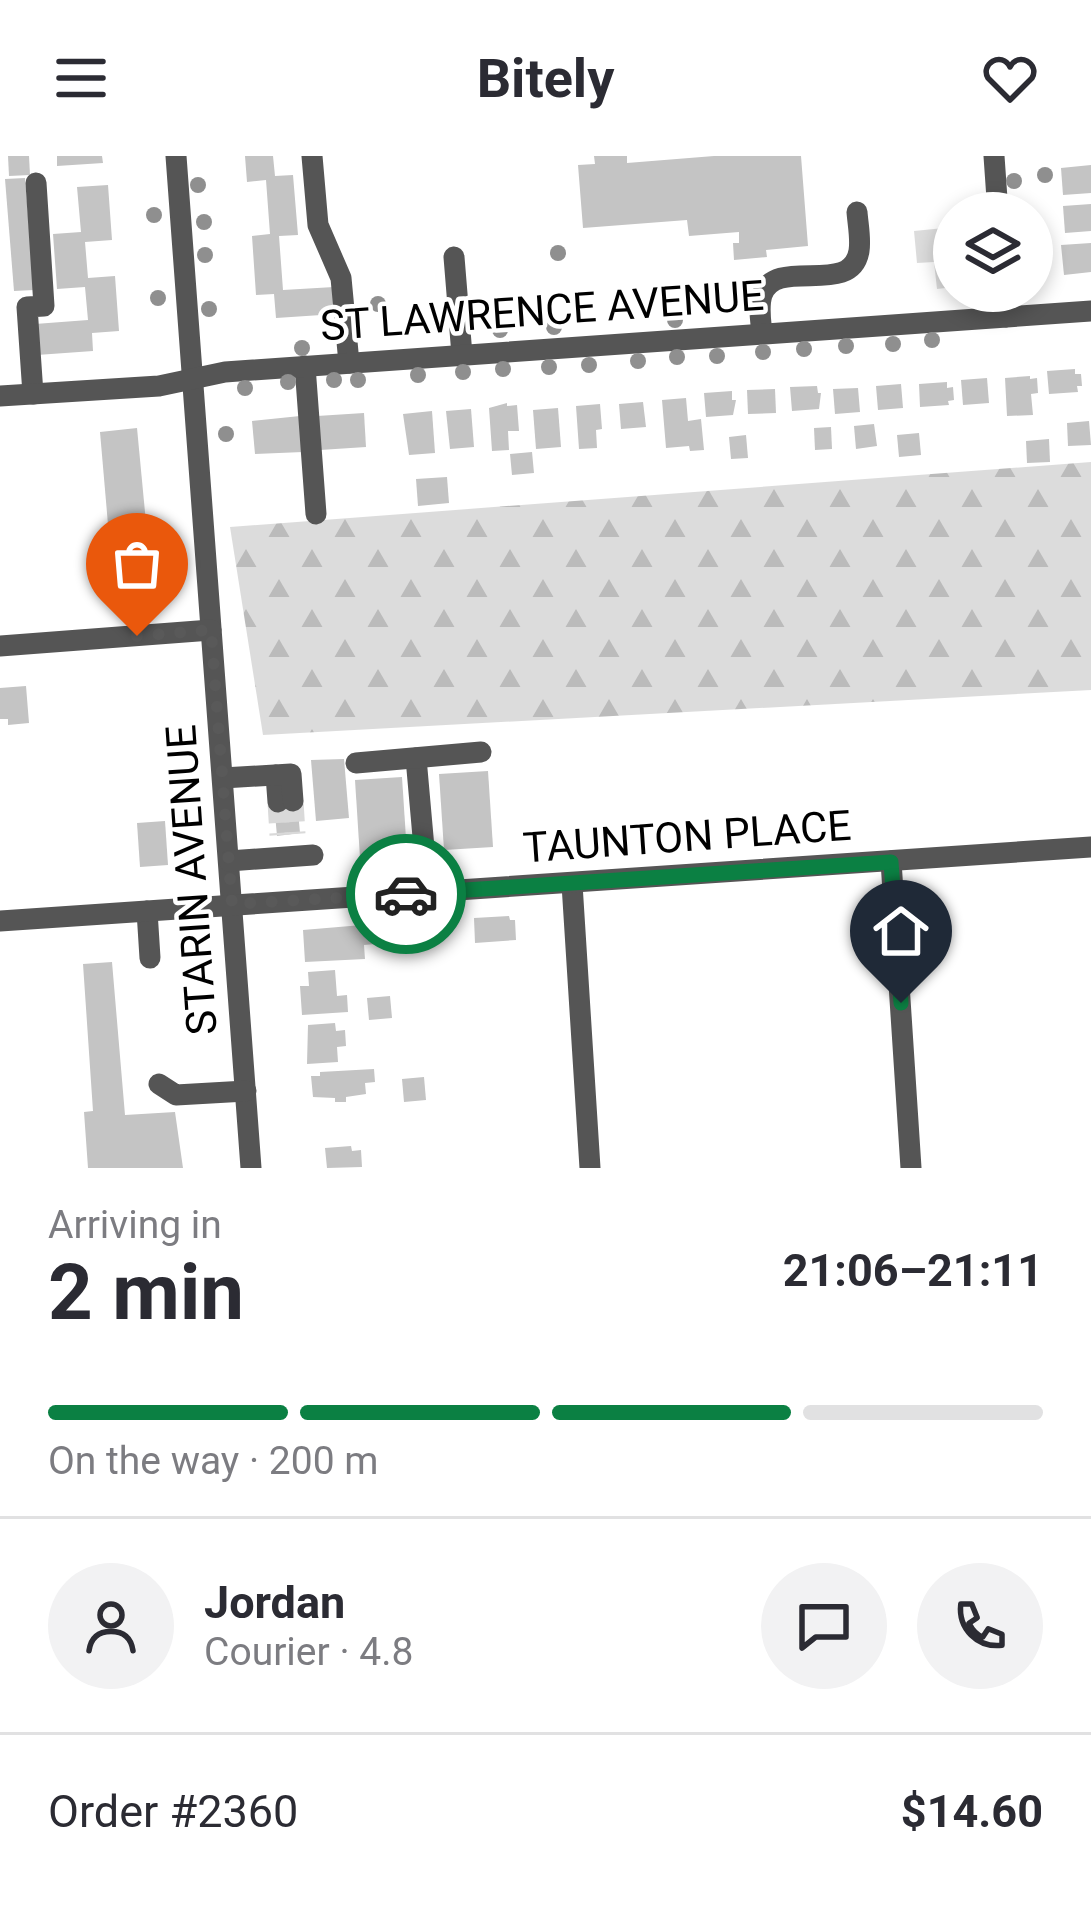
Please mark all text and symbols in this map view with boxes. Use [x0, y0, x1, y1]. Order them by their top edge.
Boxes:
icon: menu [48, 45, 114, 111]
icon: heart [977, 45, 1043, 111]
text: Bitely [477, 47, 614, 110]
map controls [933, 192, 1053, 312]
button: layers [933, 192, 1053, 312]
street label: ST LAWRENCE AVENUE [319, 271, 765, 350]
pin [86, 513, 188, 636]
icon: bag [104, 531, 170, 597]
street label: STARIN AVENUE [156, 723, 227, 1037]
street label: TAUNTON PLACE [521, 801, 853, 872]
courier [346, 834, 466, 954]
icon: car [373, 861, 439, 927]
pin [850, 880, 952, 1003]
icon: home [868, 898, 934, 964]
text: Arriving in [48, 1202, 222, 1248]
text: 21:06–21:11 [783, 1244, 1043, 1297]
text: 2 min [48, 1247, 244, 1338]
text: On the way · 200 m [48, 1438, 379, 1484]
button: person [48, 1563, 174, 1689]
button: chat [761, 1563, 887, 1689]
button: phone [917, 1563, 1043, 1689]
text: Jordan [204, 1576, 345, 1629]
text: Courier · 4.8 [204, 1629, 413, 1675]
text: Order #2360 [48, 1785, 298, 1838]
text: $14.60 [901, 1785, 1043, 1838]

